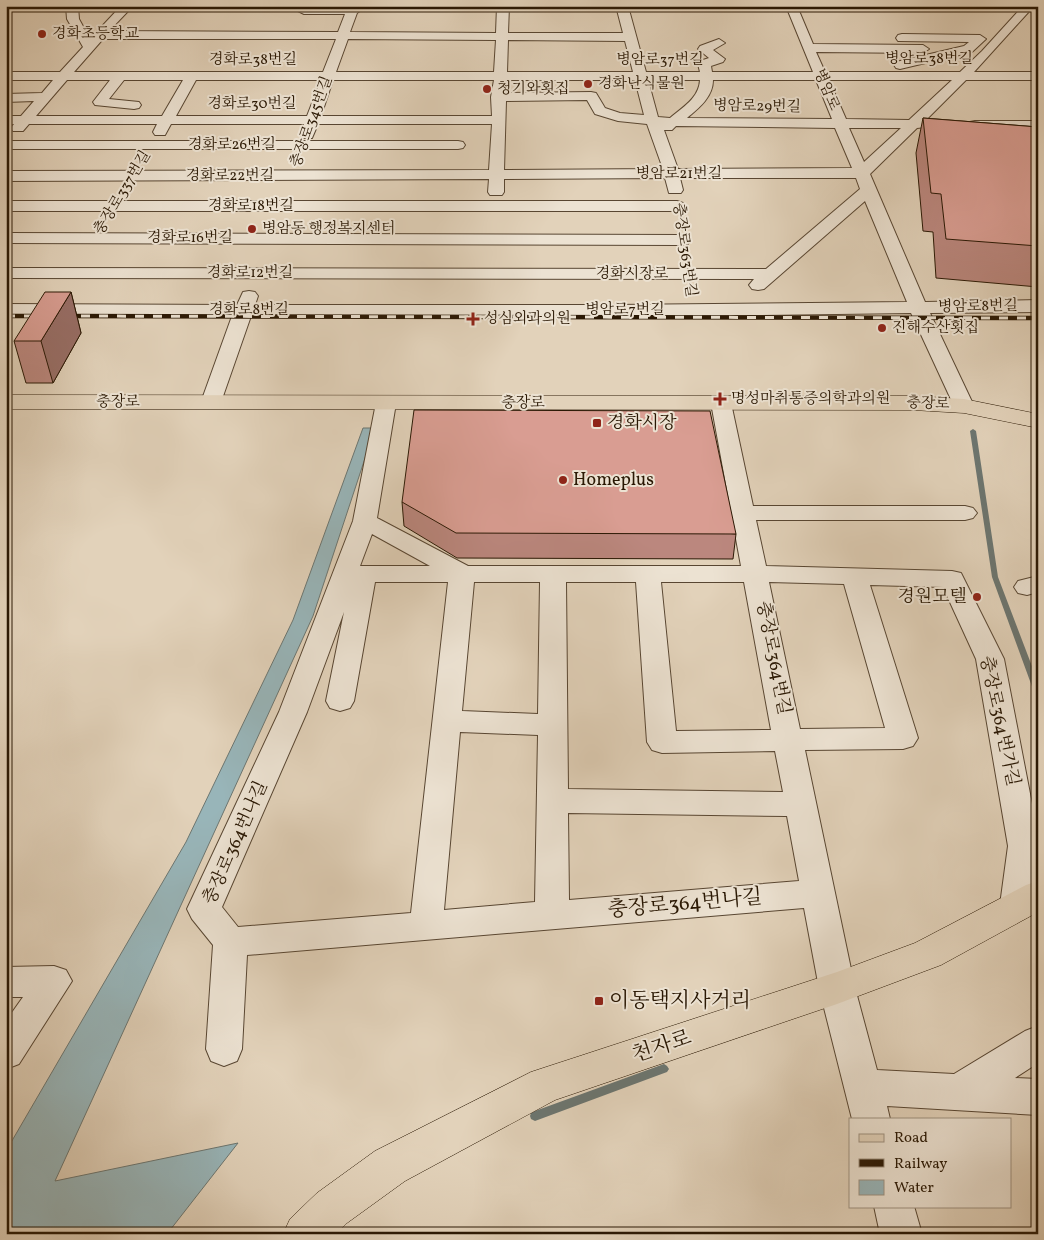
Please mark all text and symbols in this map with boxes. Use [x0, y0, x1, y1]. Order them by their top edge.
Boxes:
place label: 경화초등학교 [52, 24, 139, 45]
marker: 경화초등학교 [36, 28, 48, 40]
street label: 병암로38번길 [885, 49, 973, 70]
street label: 경화로38번길 [209, 50, 297, 71]
street label: 병암로37번길 [616, 50, 704, 71]
street label: 병암로 [808, 66, 844, 115]
street label: 충장로345번길 [286, 73, 338, 171]
place label: 경화난식물원 [598, 74, 685, 95]
marker: 경화난식물원 [582, 78, 594, 90]
place label: 청기와횟집 [497, 79, 569, 100]
marker: 청기와횟집 [481, 83, 493, 95]
street label: 경화로30번길 [208, 94, 296, 115]
street label: 병암로29번길 [713, 96, 801, 118]
street label: 경화로26번길 [188, 135, 276, 156]
street label: 충장로337번길 [90, 147, 156, 239]
street label: 병암로21번길 [636, 164, 722, 185]
street label: 경화로22번길 [186, 166, 274, 187]
street label: 경화로18번길 [208, 196, 294, 217]
street label: 충장로363번길 [667, 201, 701, 299]
place label: 병암동 행정복지센터 [262, 219, 395, 240]
marker: 병암동 행정복지센터 [246, 223, 258, 235]
street label: 경화로16번길 [147, 228, 233, 249]
street label: 경화로12번길 [207, 263, 293, 284]
street label: 경화시장로 [596, 264, 669, 285]
street label: 병암로8번길 [938, 296, 1018, 318]
street label: 경화로8번길 [209, 300, 289, 321]
street label: 병암로7번길 [585, 300, 665, 321]
place label: 성심외과의원 [484, 309, 571, 330]
marker: 성심외과의원 [466, 312, 480, 326]
place label: 진해수산횟집 [892, 318, 979, 339]
marker: 진해수산횟집 [876, 322, 888, 334]
place label: 명성마취통증의학과의원 [731, 389, 890, 410]
street label: 충장로 [96, 392, 140, 413]
marker: 명성마취통증의학과의원 [713, 392, 727, 406]
street label: 충장로 [501, 393, 545, 414]
street label: 충장로 [906, 393, 951, 415]
place label: 경화시장 [607, 411, 677, 436]
marker: 경화시장 [591, 417, 603, 429]
place label: Homeplus [573, 468, 654, 493]
marker: Homeplus [557, 474, 569, 486]
place label: 경원모텔 [897, 585, 967, 610]
marker: 경원모텔 [971, 591, 983, 603]
street label: 충장로364번길 [750, 599, 796, 717]
street label: 충장로364번가길 [973, 653, 1025, 789]
street label: 충장로364번나길 [198, 777, 274, 909]
street label: 충장로364번나길 [607, 883, 763, 925]
place label: 이동택지사거리 [609, 987, 751, 1016]
marker: 이동택지사거리 [593, 995, 605, 1007]
street label: 천자로 [629, 1024, 695, 1070]
legend [849, 1118, 1012, 1208]
text: Road [894, 1128, 928, 1149]
text: Railway [894, 1154, 947, 1175]
text: Water [894, 1178, 934, 1199]

